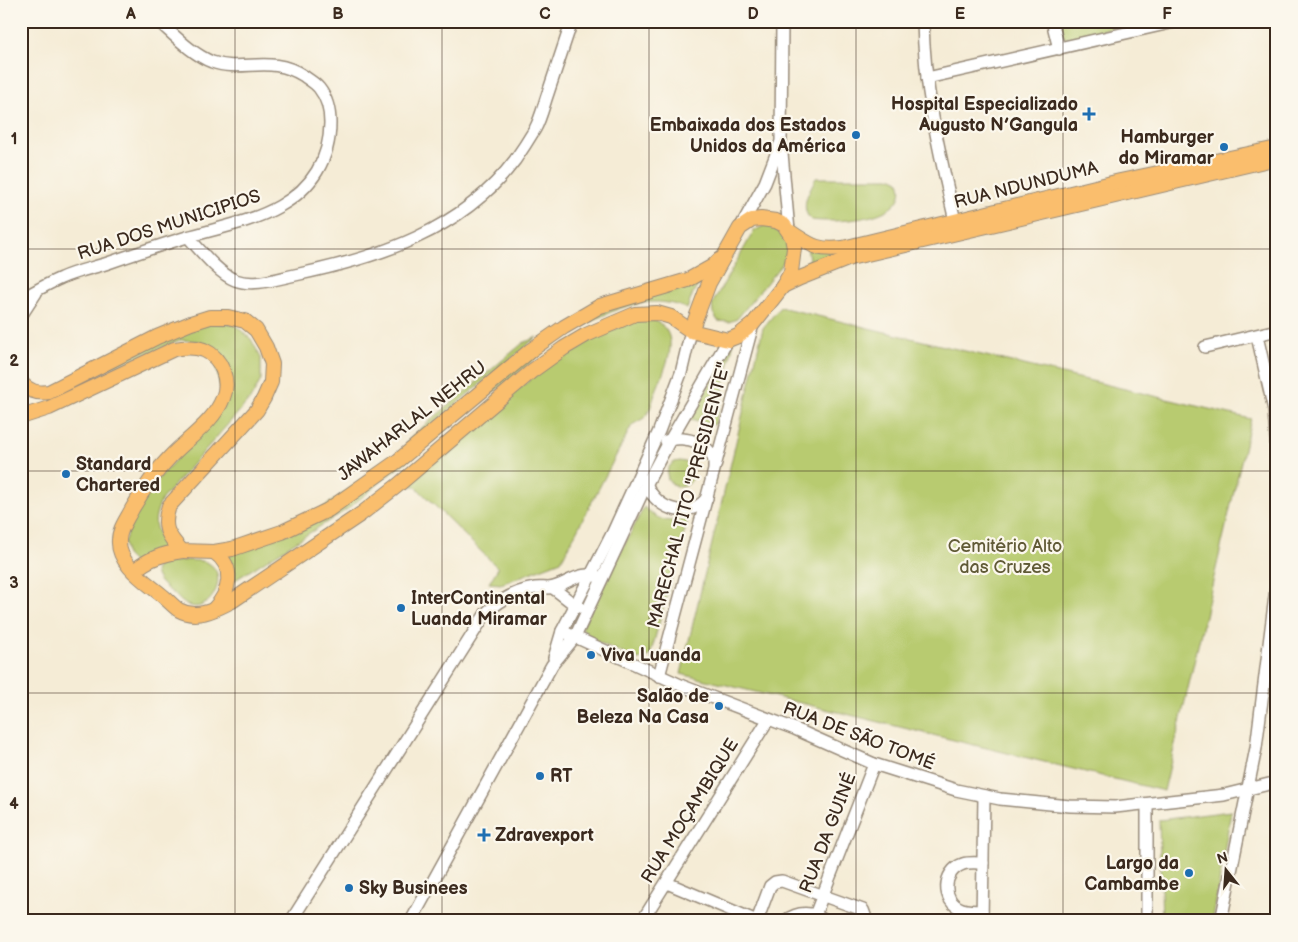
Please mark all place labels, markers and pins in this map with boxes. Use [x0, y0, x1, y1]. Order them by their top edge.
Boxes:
place label: Hospital Especializado Augusto N’Gangula [891, 94, 1078, 136]
marker: Hospital Especializado Augusto N’Gangula [1082, 107, 1096, 121]
place label: Embaixada dos Estados Unidos da América [650, 115, 846, 157]
place label: Hamburger do Miramar [1118, 127, 1215, 169]
marker: Embaixada dos Estados Unidos da América [850, 129, 862, 141]
marker: Hamburger do Miramar [1218, 141, 1230, 153]
place label: Standard Chartered [76, 454, 160, 496]
marker: Standard Chartered [60, 468, 72, 480]
place label: InterContinental Luanda Miramar [411, 588, 548, 630]
marker: InterContinental Luanda Miramar [395, 602, 407, 614]
place label: Viva Luanda [601, 645, 701, 666]
marker: Viva Luanda [585, 649, 597, 661]
place label: Salão de Beleza Na Casa [576, 686, 709, 728]
marker: Salão de Beleza Na Casa [713, 700, 725, 712]
place label: RT [550, 766, 573, 787]
marker: RT [534, 770, 546, 782]
place label: Zdravexport [495, 825, 594, 846]
marker: Zdravexport [477, 828, 491, 842]
place label: Largo da Cambambe [1085, 853, 1179, 895]
marker: Largo da Cambambe [1183, 867, 1195, 879]
place label: Sky Businees [359, 878, 468, 899]
marker: Sky Businees [343, 882, 355, 894]

